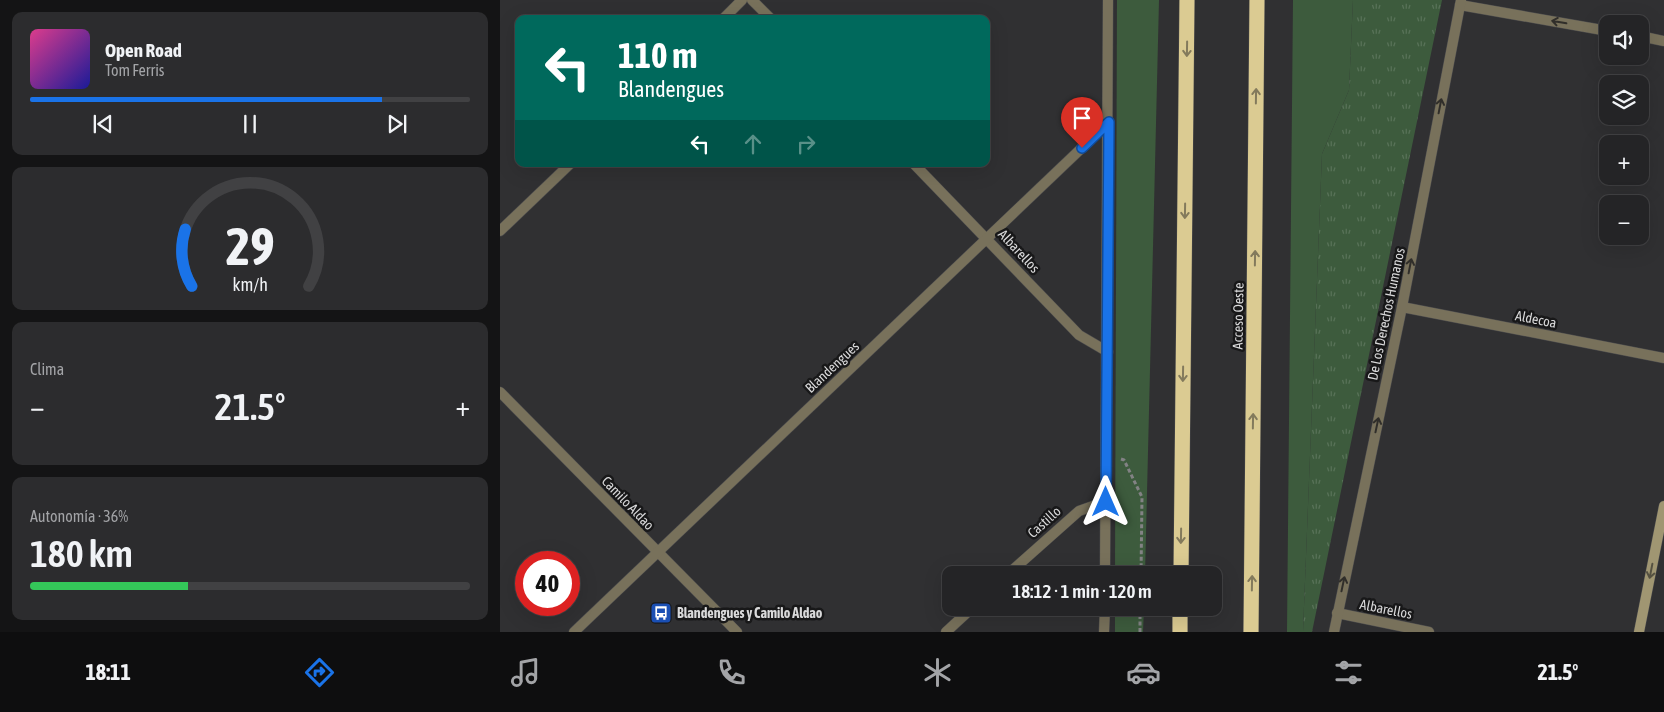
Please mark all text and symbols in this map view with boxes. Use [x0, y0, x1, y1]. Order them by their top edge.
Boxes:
map controls [1599, 15, 1649, 245]
button: sound [1599, 15, 1649, 65]
one-way arrow [1552, 17, 1568, 27]
icon: left [535, 35, 600, 100]
text: 110 m [618, 35, 697, 75]
text: Open Road [105, 39, 182, 61]
one-way arrow [1182, 40, 1192, 56]
text: Tom Ferris [105, 61, 164, 79]
button: layers [1599, 75, 1649, 125]
text: Blandengues [618, 76, 724, 102]
one-way arrow [1251, 88, 1261, 104]
pin [1061, 97, 1103, 148]
one-way arrow [1436, 99, 1446, 115]
icon: arrive [1068, 104, 1096, 132]
icon: previous [89, 110, 117, 138]
icon: pause [236, 110, 264, 138]
icon: next [383, 110, 411, 138]
icon: left [686, 130, 714, 158]
icon: ahead [739, 130, 767, 158]
icon: right [792, 130, 820, 158]
button: + [1599, 135, 1649, 185]
button: − [1599, 195, 1649, 245]
one-way arrow [1180, 202, 1190, 219]
text: 29 [226, 216, 274, 276]
street label: Albarellos [995, 226, 1043, 276]
street label: De Los Derechos Humanos [1364, 246, 1408, 382]
one-way arrow [1250, 251, 1260, 267]
one-way arrow [1406, 258, 1415, 274]
text: km/h [232, 274, 268, 295]
street label: Acceso Oeste [1229, 282, 1247, 350]
street label: Aldecoa [1514, 307, 1558, 331]
street label: Blandengues [802, 338, 862, 396]
text: Clima [30, 360, 64, 378]
one-way arrow [1178, 365, 1188, 381]
text: 21.5° [215, 385, 285, 428]
text: − [30, 390, 45, 422]
text: + [455, 390, 470, 422]
one-way arrow [1248, 413, 1258, 430]
one-way arrow [1373, 418, 1382, 434]
street label: Camilo Aldao [599, 473, 657, 533]
position arrow [1079, 475, 1131, 527]
street label: Castillo [1024, 503, 1064, 541]
text: Autonomía · 36% [30, 507, 128, 525]
one-way arrow [1176, 528, 1186, 544]
text: 180 km [30, 532, 133, 575]
speed limit sign: 40 [515, 551, 580, 616]
one-way arrow [1646, 562, 1655, 578]
one-way arrow [1247, 576, 1256, 592]
one-way arrow [1339, 577, 1348, 593]
text: 18:12 · 1 min · 120 m [1012, 580, 1152, 602]
street label: Albarellos [1358, 596, 1414, 622]
bus stop icon: Blandengues y Camilo Aldao [649, 601, 673, 625]
place label: Blandengues y Camilo Aldao [677, 605, 823, 621]
icon: directions [302, 655, 337, 690]
icon: music [508, 655, 543, 690]
icon: phone [714, 655, 749, 690]
icon: climate [920, 655, 955, 690]
icon: car [1126, 655, 1161, 690]
icon: filters [1331, 655, 1366, 690]
text: 18:11 [85, 659, 131, 685]
text: 21.5° [1537, 659, 1578, 685]

